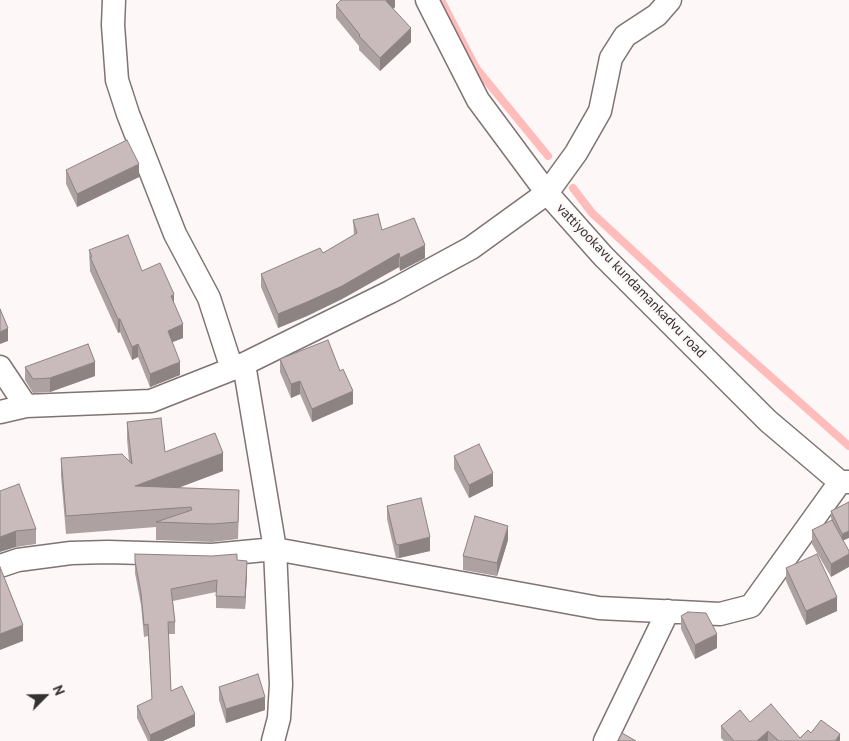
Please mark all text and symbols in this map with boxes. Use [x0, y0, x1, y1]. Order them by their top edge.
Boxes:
street label: vattiyookavu kundamankadvu road [553, 200, 709, 362]
north arrow [20, 671, 70, 721]
text: N [49, 682, 69, 698]

